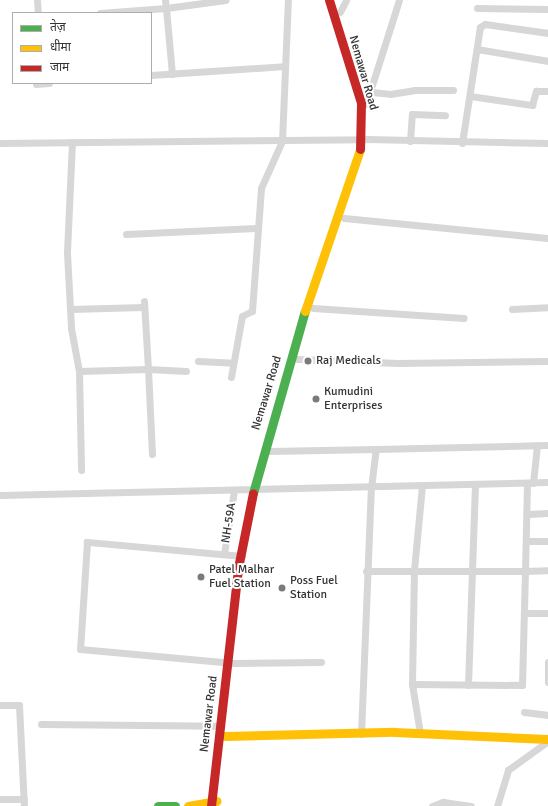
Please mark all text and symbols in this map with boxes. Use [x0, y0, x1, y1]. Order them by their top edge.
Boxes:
legend [12, 12, 152, 84]
text: तेज़ [50, 20, 66, 35]
street label: Nemawar Road [345, 34, 381, 112]
text: धीमा [50, 40, 71, 55]
text: जाम [50, 60, 69, 75]
street label: Nemawar Road [249, 354, 285, 432]
place label: Raj Medicals [316, 354, 381, 368]
marker: Raj Medicals [303, 356, 313, 366]
place label: Kumudini Enterprises [324, 385, 383, 413]
marker: Kumudini Enterprises [311, 394, 321, 404]
street label: NH-59A [219, 502, 239, 544]
place label: Patel Malhar Fuel Station [209, 563, 274, 591]
marker: Patel Malhar Fuel Station [196, 572, 206, 582]
place label: Poss Fuel Station [290, 574, 338, 602]
marker: Poss Fuel Station [277, 583, 287, 593]
street label: Nemawar Road [197, 675, 221, 753]

